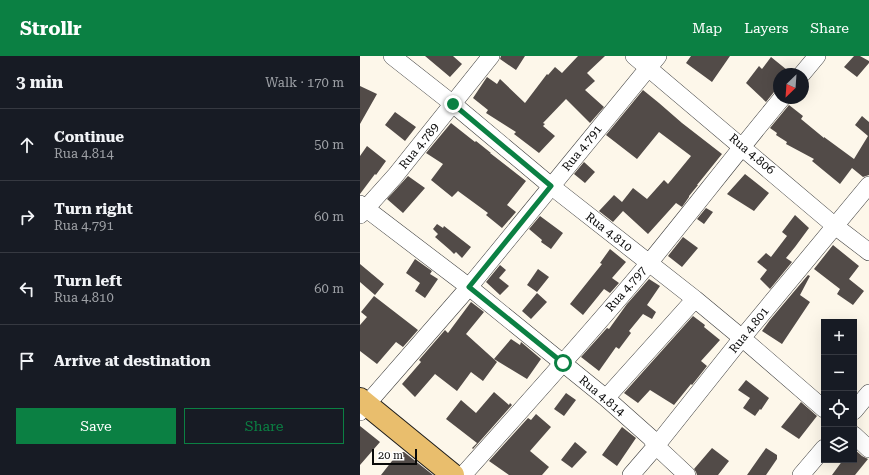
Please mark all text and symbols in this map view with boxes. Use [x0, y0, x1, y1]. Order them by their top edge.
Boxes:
text: Strollr [20, 17, 82, 40]
text: Map [692, 20, 722, 36]
text: Layers [744, 20, 788, 36]
text: Share [810, 20, 849, 36]
north arrow [773, 68, 809, 104]
text: 3 min [16, 72, 63, 92]
text: Walk · 170 m [265, 75, 344, 90]
route end [444, 95, 462, 113]
street label: Rua 4.789 [396, 120, 442, 172]
street label: Rua 4.791 [559, 122, 605, 174]
text: Continue [54, 128, 124, 146]
street label: Rua 4.806 [726, 131, 778, 177]
icon: ahead [16, 134, 38, 156]
text: 50 m [314, 137, 344, 152]
text: Rua 4.814 [54, 146, 114, 161]
text: Turn right [54, 200, 133, 218]
icon: right [16, 206, 38, 228]
text: 60 m [314, 209, 344, 224]
street label: Rua 4.810 [583, 210, 635, 255]
text: Rua 4.791 [54, 218, 114, 233]
street label: Rua 4.797 [603, 263, 650, 314]
text: Turn left [54, 272, 122, 290]
icon: left [16, 278, 38, 300]
text: 60 m [314, 281, 344, 296]
text: Rua 4.810 [54, 290, 114, 305]
street label: Rua 4.801 [726, 304, 772, 356]
map controls [821, 319, 857, 463]
button: + [821, 319, 857, 355]
icon: arrive [16, 350, 38, 372]
text: Arrive at destination [54, 352, 210, 370]
route start [554, 354, 572, 372]
button: − [821, 355, 857, 391]
street label: Rua 4.814 [576, 373, 628, 419]
button: locate [821, 391, 857, 427]
button: Save [16, 408, 176, 444]
button: Share [184, 408, 344, 444]
button: layers [821, 427, 857, 463]
scale bar [372, 447, 417, 466]
text: 20 m [378, 449, 403, 462]

